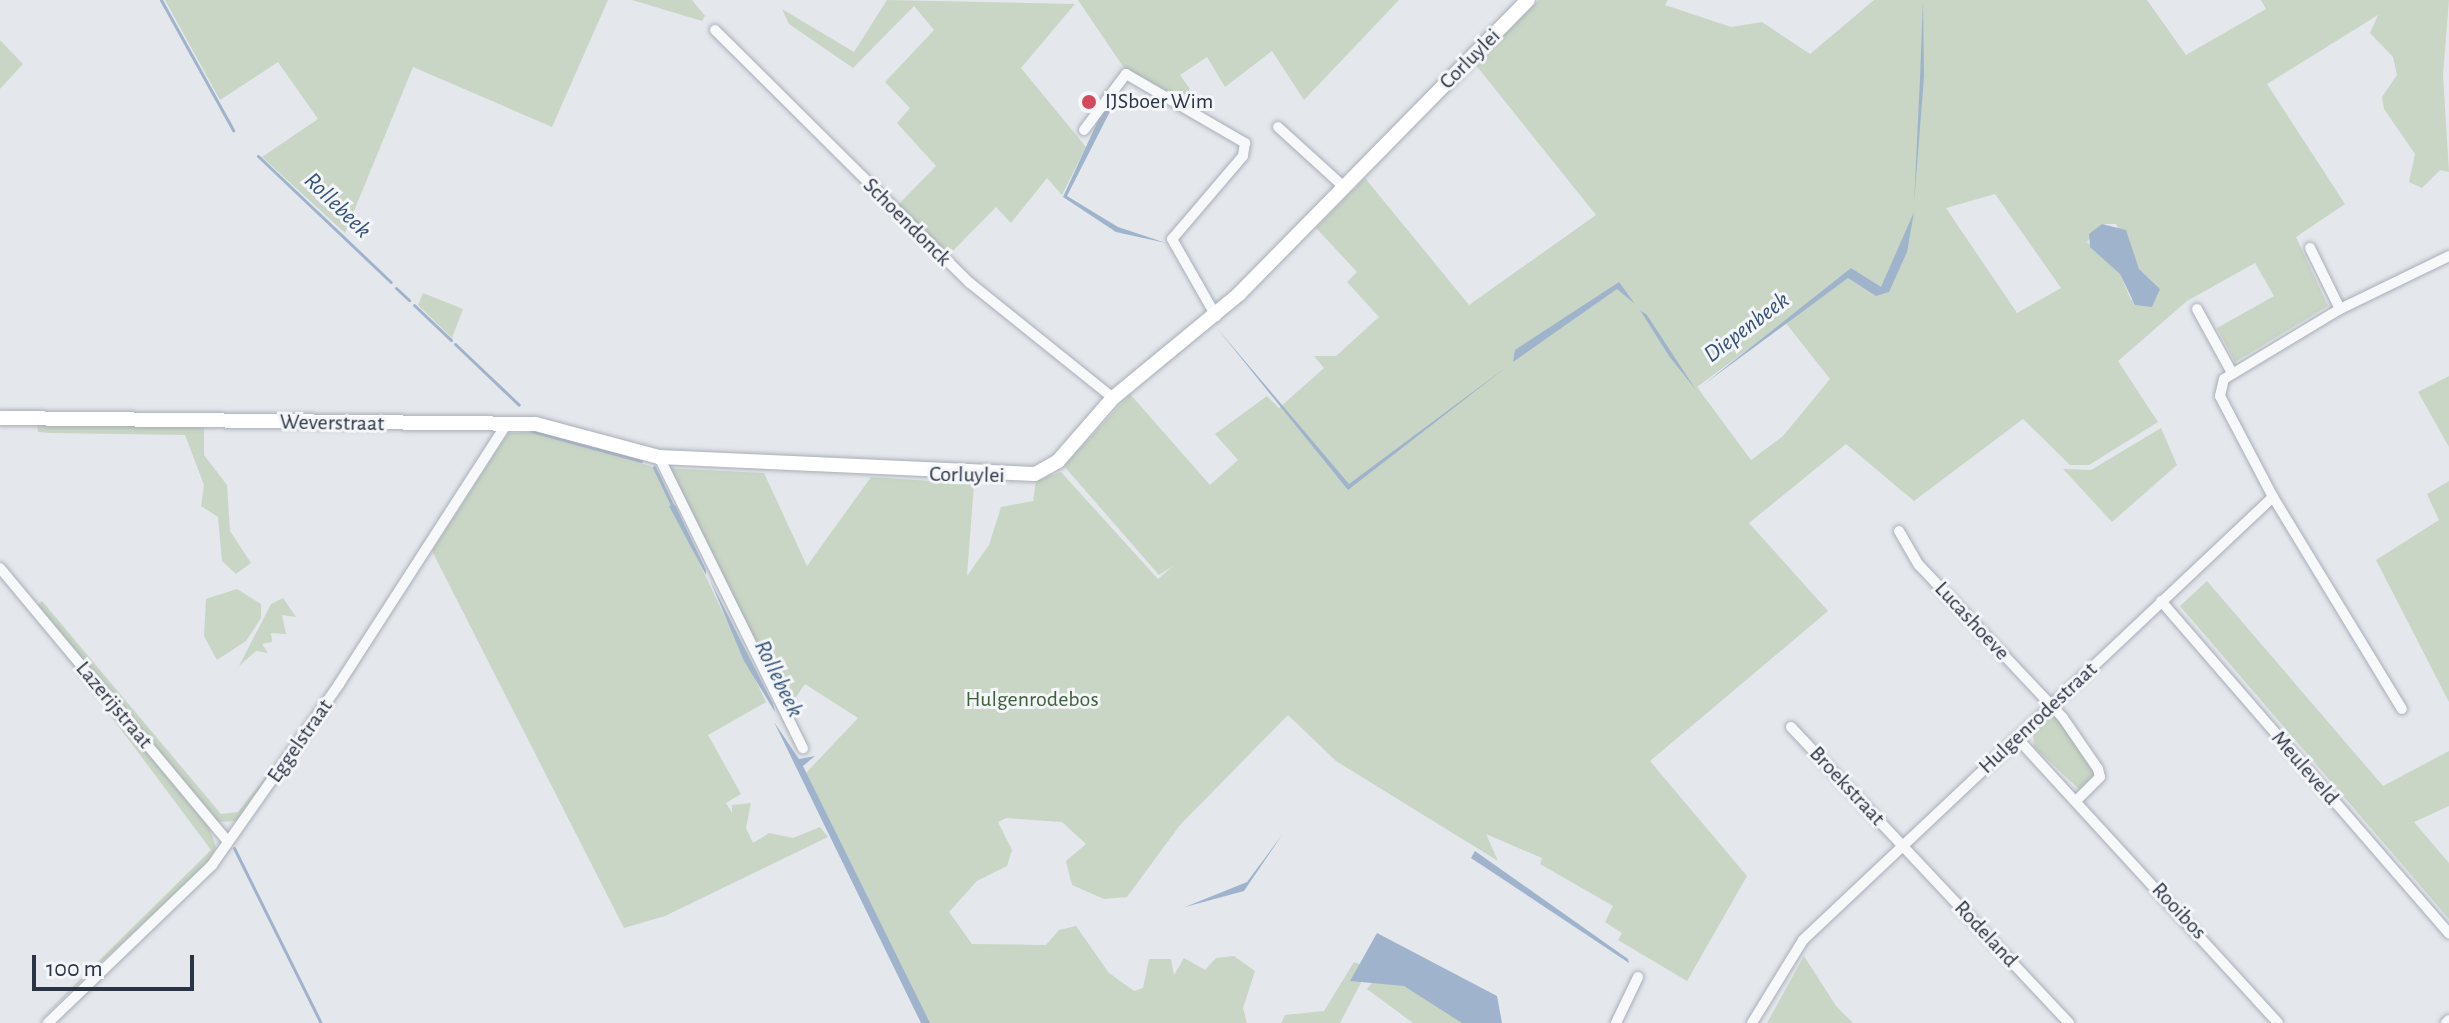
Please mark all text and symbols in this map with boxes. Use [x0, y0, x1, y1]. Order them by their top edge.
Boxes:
street label: Corluylei [1434, 23, 1506, 95]
place label: IJSboer Wim [1105, 89, 1213, 115]
marker: IJSboer Wim [1080, 93, 1098, 111]
water label: Rollebeek [297, 167, 377, 245]
street label: Schoendonck [857, 172, 957, 272]
water label: Diepenbeek [1698, 286, 1796, 370]
street label: Weverstraat [280, 409, 384, 437]
street label: Corluylei [929, 461, 1005, 489]
street label: Lucashoeve [1929, 576, 2015, 666]
water label: Rollebeek [747, 636, 809, 722]
street label: Lazerijstraat [70, 656, 158, 754]
street label: Hulgenrodestraat [1973, 656, 2103, 780]
park label: Hulgenrodebos [965, 687, 1099, 713]
street label: Eggelstraat [262, 694, 338, 788]
street label: Meuleveld [2266, 725, 2344, 811]
street label: Broekstraat [1804, 741, 1890, 831]
street label: Rooibos [2146, 877, 2212, 945]
street label: Rodeland [1948, 895, 2024, 973]
scale bar [36, 939, 198, 989]
text: 100 m [46, 957, 103, 981]

